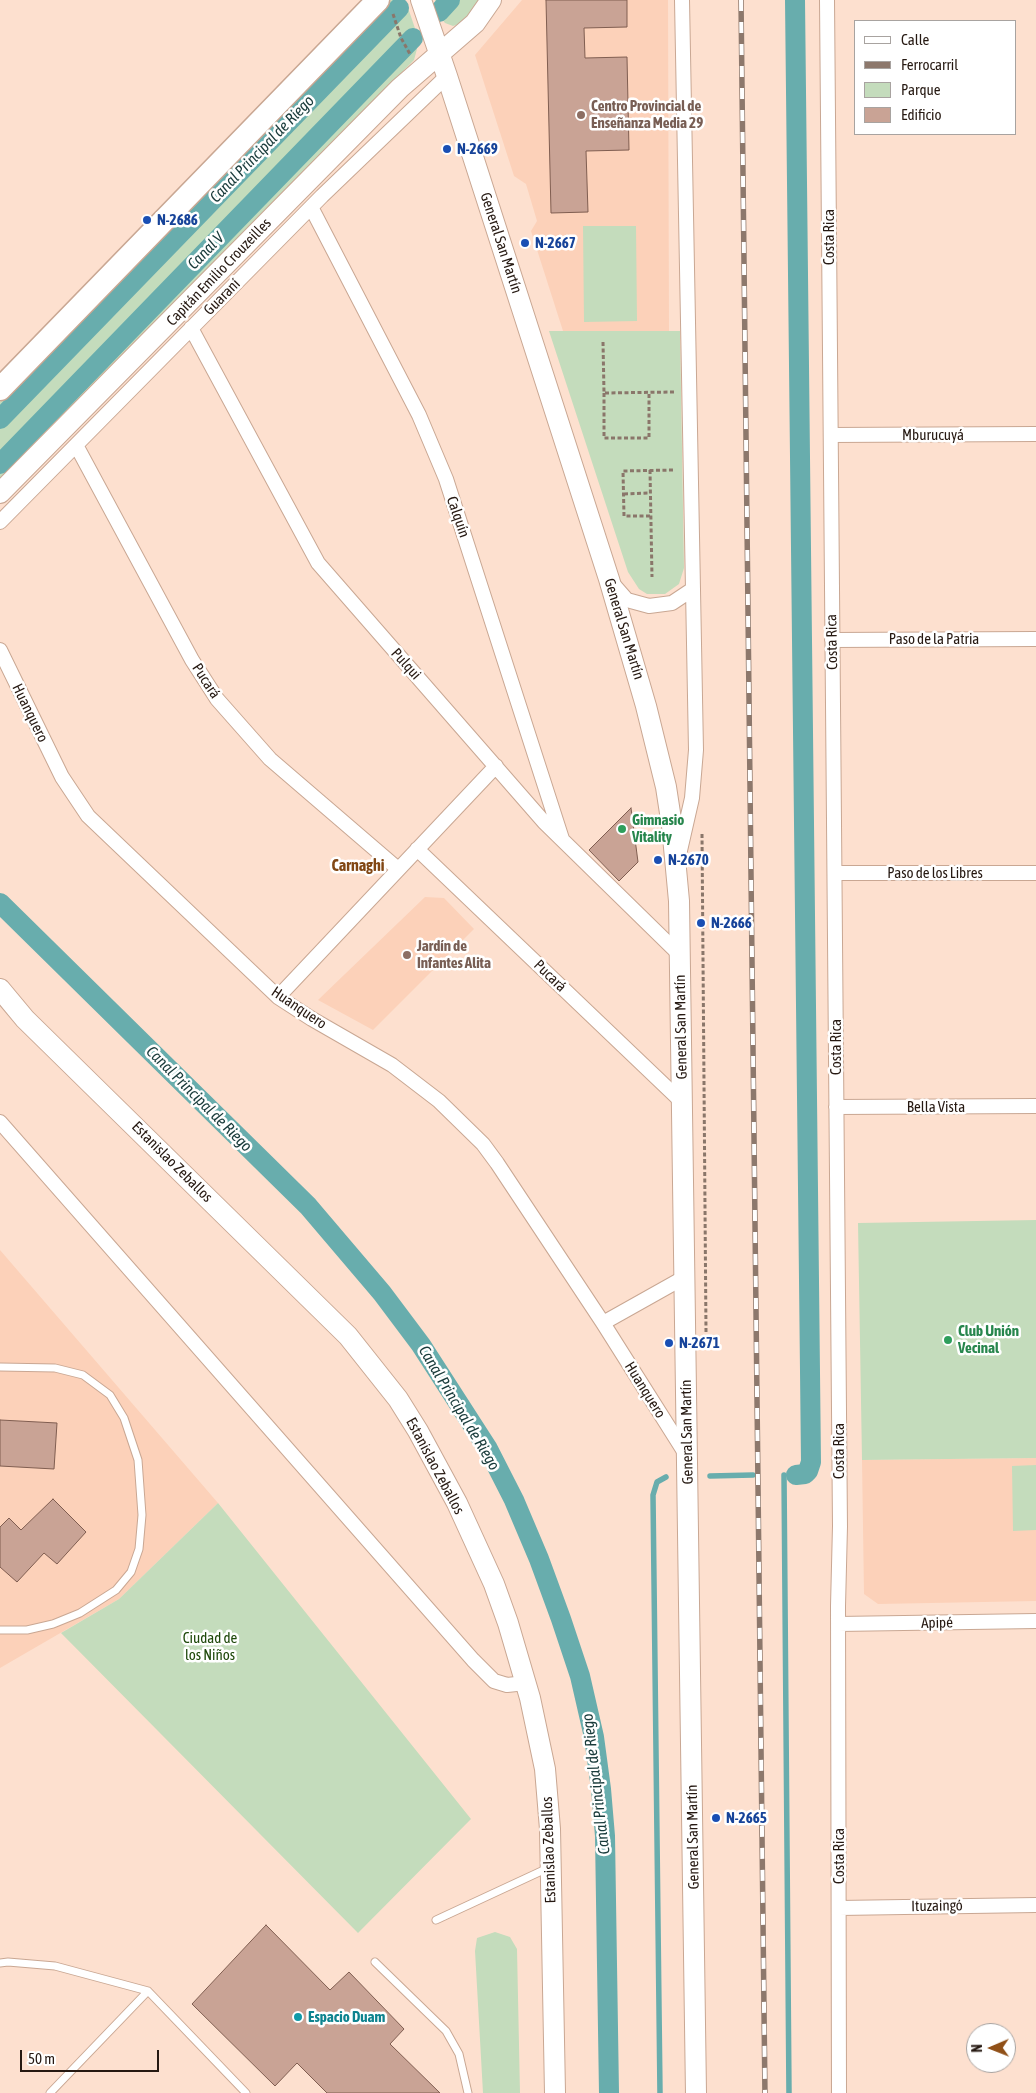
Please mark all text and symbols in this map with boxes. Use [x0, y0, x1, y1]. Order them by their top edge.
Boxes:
legend [854, 20, 1016, 135]
text: Calle [901, 31, 929, 48]
text: Ferrocarril [901, 56, 958, 73]
text: Parque [901, 81, 941, 98]
water label: Canal Principal de Riego [206, 91, 318, 207]
place label: Centro Provincial de Enseñanza Media 29 [591, 97, 703, 132]
text: Edificio [901, 106, 942, 123]
marker: Centro Provincial de Enseñanza Media 29 [575, 109, 587, 121]
place label: N-2669 [457, 140, 498, 158]
marker: N-2669 [441, 143, 453, 155]
street label: General San Martín [476, 190, 526, 296]
street label: Costa Rica [820, 209, 838, 265]
place label: N-2686 [157, 211, 198, 229]
marker: N-2686 [141, 214, 153, 226]
street label: Capitán Emilio Crouzeilles [163, 214, 275, 330]
water label: Canal V [184, 228, 228, 274]
place label: N-2667 [535, 234, 576, 252]
marker: N-2667 [519, 237, 531, 249]
street label: Guaraní [200, 275, 244, 319]
street label: Mburucuyá [902, 426, 964, 444]
street label: Calquín [443, 494, 473, 540]
street label: General San Martín [600, 576, 648, 682]
street label: Costa Rica [823, 614, 841, 670]
street label: Paso de la Patria [889, 630, 979, 648]
street label: Pulqui [387, 645, 425, 683]
street label: Pucará [188, 660, 224, 702]
street label: Huanquero [8, 681, 52, 745]
place label: Gimnasio Vitality [632, 811, 684, 846]
marker: Gimnasio Vitality [616, 823, 628, 835]
place label: N-2670 [668, 851, 709, 869]
marker: N-2670 [652, 854, 664, 866]
district label: Carnaghi [332, 856, 384, 876]
street label: Paso de los Libres [887, 864, 983, 882]
place label: N-2666 [711, 914, 752, 932]
marker: N-2666 [695, 917, 707, 929]
place label: Jardín de Infantes Alita [417, 937, 491, 972]
marker: Jardín de Infantes Alita [401, 949, 413, 961]
street label: Pucará [530, 956, 570, 996]
street label: General San Martín [671, 974, 691, 1080]
street label: Huanquero [268, 983, 330, 1033]
street label: Costa Rica [827, 1019, 845, 1075]
water label: Canal Principal de Riego [142, 1042, 256, 1156]
street label: Bella Vista [907, 1098, 965, 1116]
street label: Estanislao Zeballos [128, 1118, 216, 1206]
place label: Club Unión Vecinal [958, 1322, 1019, 1357]
place label: N-2671 [679, 1334, 720, 1352]
marker: Club Unión Vecinal [942, 1334, 954, 1346]
marker: N-2671 [663, 1337, 675, 1349]
water label: Canal Principal de Riego [414, 1342, 504, 1474]
street label: Huanquero [621, 1359, 669, 1421]
street label: General San Martín [677, 1379, 697, 1485]
street label: Estanislao Zeballos [402, 1415, 468, 1517]
street label: Costa Rica [830, 1423, 848, 1479]
street label: Apipé [921, 1614, 953, 1632]
park label: Ciudad de los Niños [183, 1629, 237, 1664]
water label: Canal Principal de Riego [578, 1712, 614, 1856]
street label: General San Martín [683, 1784, 703, 1890]
street label: Estanislao Zeballos [538, 1796, 560, 1904]
place label: N-2665 [726, 1809, 767, 1827]
marker: N-2665 [710, 1812, 722, 1824]
street label: Costa Rica [830, 1828, 848, 1884]
street label: Ituzaingó [911, 1897, 963, 1915]
place label: Espacio Duam [308, 2008, 385, 2026]
marker: Espacio Duam [292, 2011, 304, 2023]
north arrow [966, 2023, 1016, 2073]
scale bar [22, 2040, 161, 2072]
text: N [969, 2044, 985, 2053]
text: 50 m [28, 2050, 55, 2067]

